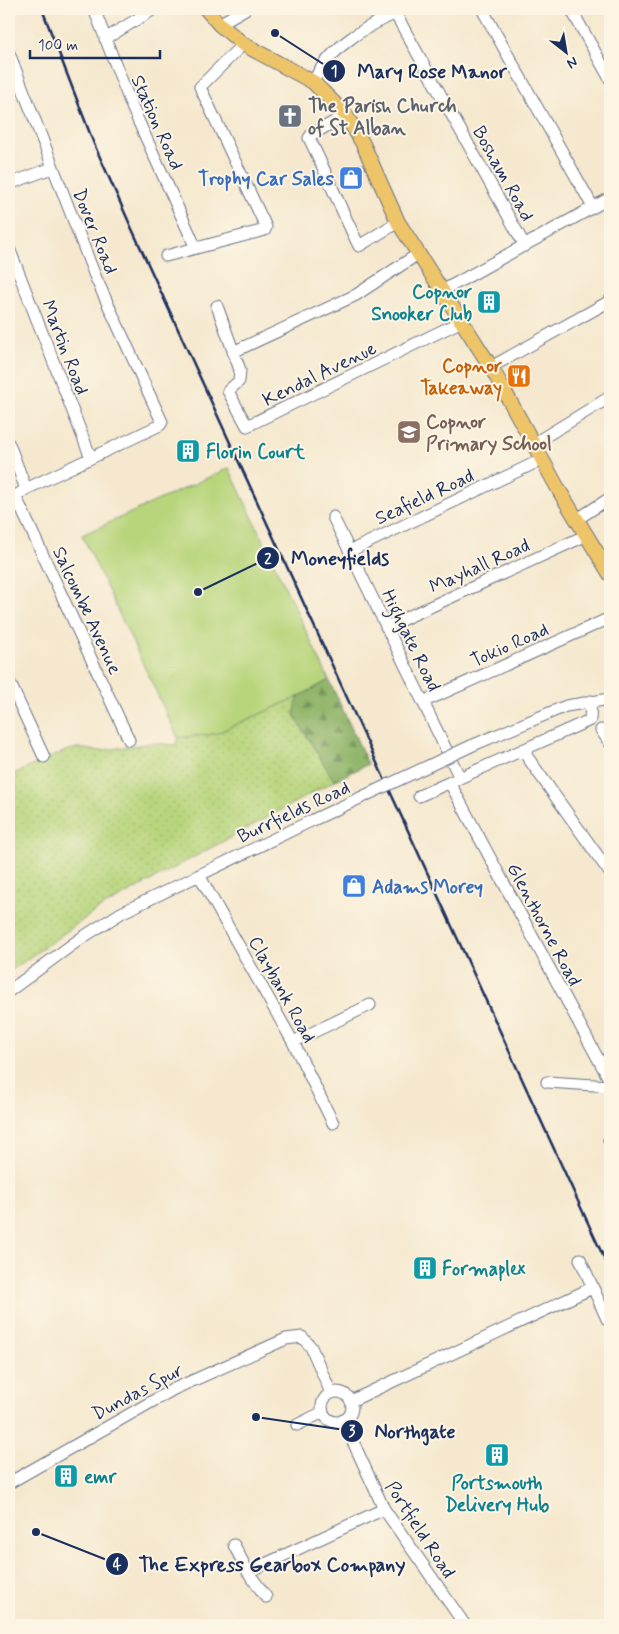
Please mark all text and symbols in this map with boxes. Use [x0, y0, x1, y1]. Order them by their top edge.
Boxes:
scale bar [30, 28, 160, 60]
north arrow [542, 28, 592, 78]
text: 100 m [38, 36, 78, 56]
text: N [564, 52, 581, 72]
callout: Mary Rose Manor [322, 54, 517, 89]
text: Mary Rose Manor [357, 59, 507, 86]
text: 1 [331, 62, 337, 82]
street label: Station Road [125, 71, 189, 174]
place label: The Parish Church of St Alban [308, 94, 457, 141]
church icon: The Parish Church of St Alban [277, 103, 303, 129]
street label: Bosham Road [466, 121, 539, 226]
shop icon: Trophy Car Sales [338, 165, 364, 191]
place label: Trophy Car Sales [198, 167, 334, 192]
street label: Dover Road [66, 185, 123, 278]
place label: Copnor Snooker Club [371, 280, 472, 327]
building icon: Copnor Snooker Club [476, 289, 502, 315]
street label: Martin Road [35, 297, 94, 399]
street label: Kendal Avenue [259, 336, 381, 413]
place label: Copnor Takeaway [420, 354, 502, 402]
restaurant icon: Copnor Takeaway [506, 363, 532, 389]
place label: Copnor Primary School [426, 410, 552, 457]
school or university icon: Copnor Primary School [396, 419, 422, 445]
building icon: Florin Court [175, 438, 201, 464]
place label: Florin Court [206, 440, 306, 465]
street label: Seafield Road [371, 464, 478, 531]
street label: Mayhall Road [425, 533, 534, 600]
callout: Moneyfields [255, 541, 399, 576]
street label: Salcombe Avenue [46, 543, 127, 679]
text: Moneyfields [291, 546, 389, 573]
text: 2 [264, 550, 272, 570]
street label: Highgate Road [372, 585, 446, 697]
street label: Tokio Road [467, 617, 553, 674]
street label: Burrfields Road [233, 775, 354, 849]
street label: Glenthorne Road [501, 859, 587, 991]
shop icon: Adams Morey [341, 873, 367, 899]
place label: Adams Morey [372, 875, 483, 900]
street label: Claybank Road [242, 932, 321, 1048]
building icon: Formaplex [412, 1255, 438, 1281]
place label: Formaplex [442, 1257, 526, 1282]
street label: Dundas Spur [88, 1358, 188, 1427]
callout: Northgate [340, 1413, 466, 1448]
text: Northgate [374, 1419, 456, 1446]
text: 3 [349, 1422, 356, 1442]
building icon: Portsmouth Delivery Hub [484, 1442, 510, 1468]
building icon: emr [53, 1463, 79, 1489]
place label: emr [84, 1465, 117, 1490]
place label: Portsmouth Delivery Hub [445, 1471, 549, 1518]
street label: Portfield Road [379, 1476, 461, 1583]
callout: The Express Gearbox Company [105, 1547, 414, 1582]
text: The Express Gearbox Company [139, 1552, 405, 1579]
text: 4 [113, 1555, 122, 1575]

